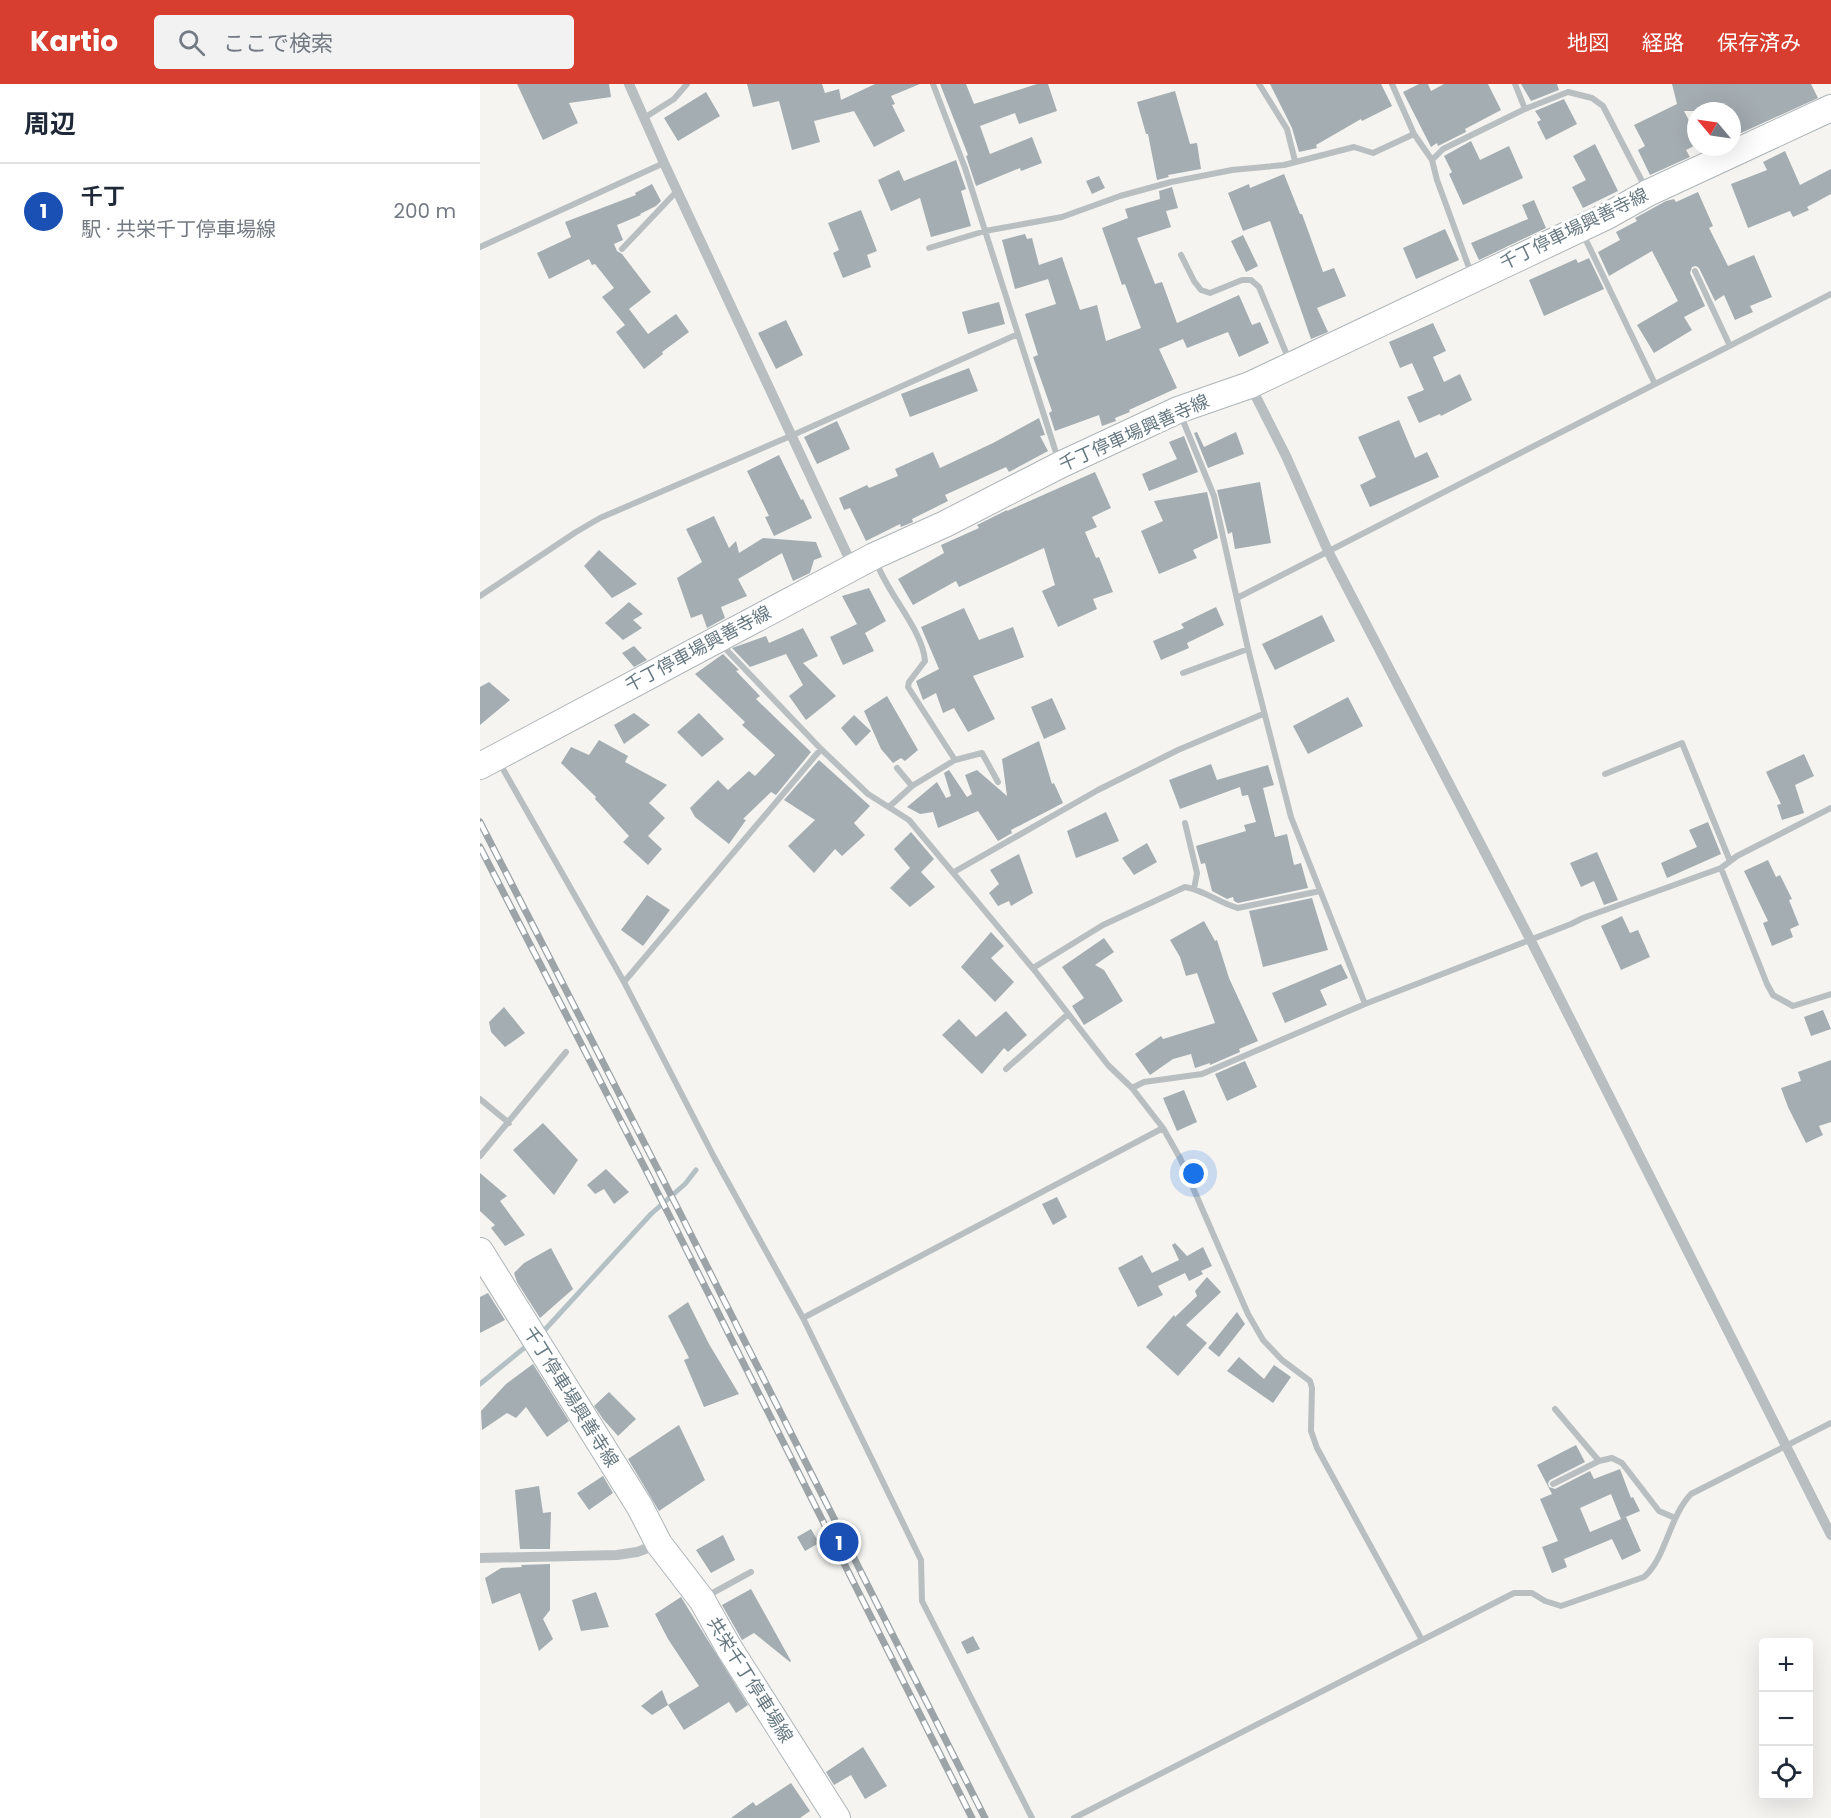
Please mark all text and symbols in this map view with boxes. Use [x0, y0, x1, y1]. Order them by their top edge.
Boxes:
search box [154, 15, 574, 69]
text: Kartio [30, 22, 118, 61]
icon: search [175, 26, 208, 59]
text: ここで検索 [223, 28, 333, 59]
text: 地図 [1567, 28, 1609, 57]
text: 経路 [1642, 28, 1684, 57]
text: 保存済み [1717, 28, 1801, 57]
north arrow [1687, 102, 1741, 156]
text: 周辺 [24, 106, 76, 142]
text: 千丁 [81, 181, 125, 212]
street label: 千丁停車場興善寺線 [1495, 182, 1652, 275]
text: 1 [40, 197, 47, 225]
text: 200 m [393, 197, 456, 225]
text: 駅 · 共栄千丁停車場線 [81, 215, 276, 243]
street label: 千丁停車場興善寺線 [1055, 388, 1213, 477]
street label: 千丁停車場興善寺線 [620, 599, 775, 698]
your location [1179, 1159, 1208, 1188]
street label: 千丁停車場興善寺線 [518, 1321, 625, 1472]
pin: 1 [820, 1520, 858, 1564]
street label: 共栄千丁停車場線 [702, 1612, 799, 1747]
map controls [1759, 1638, 1813, 1800]
button: + [1759, 1638, 1813, 1692]
button: − [1759, 1692, 1813, 1746]
button: locate [1759, 1746, 1813, 1800]

